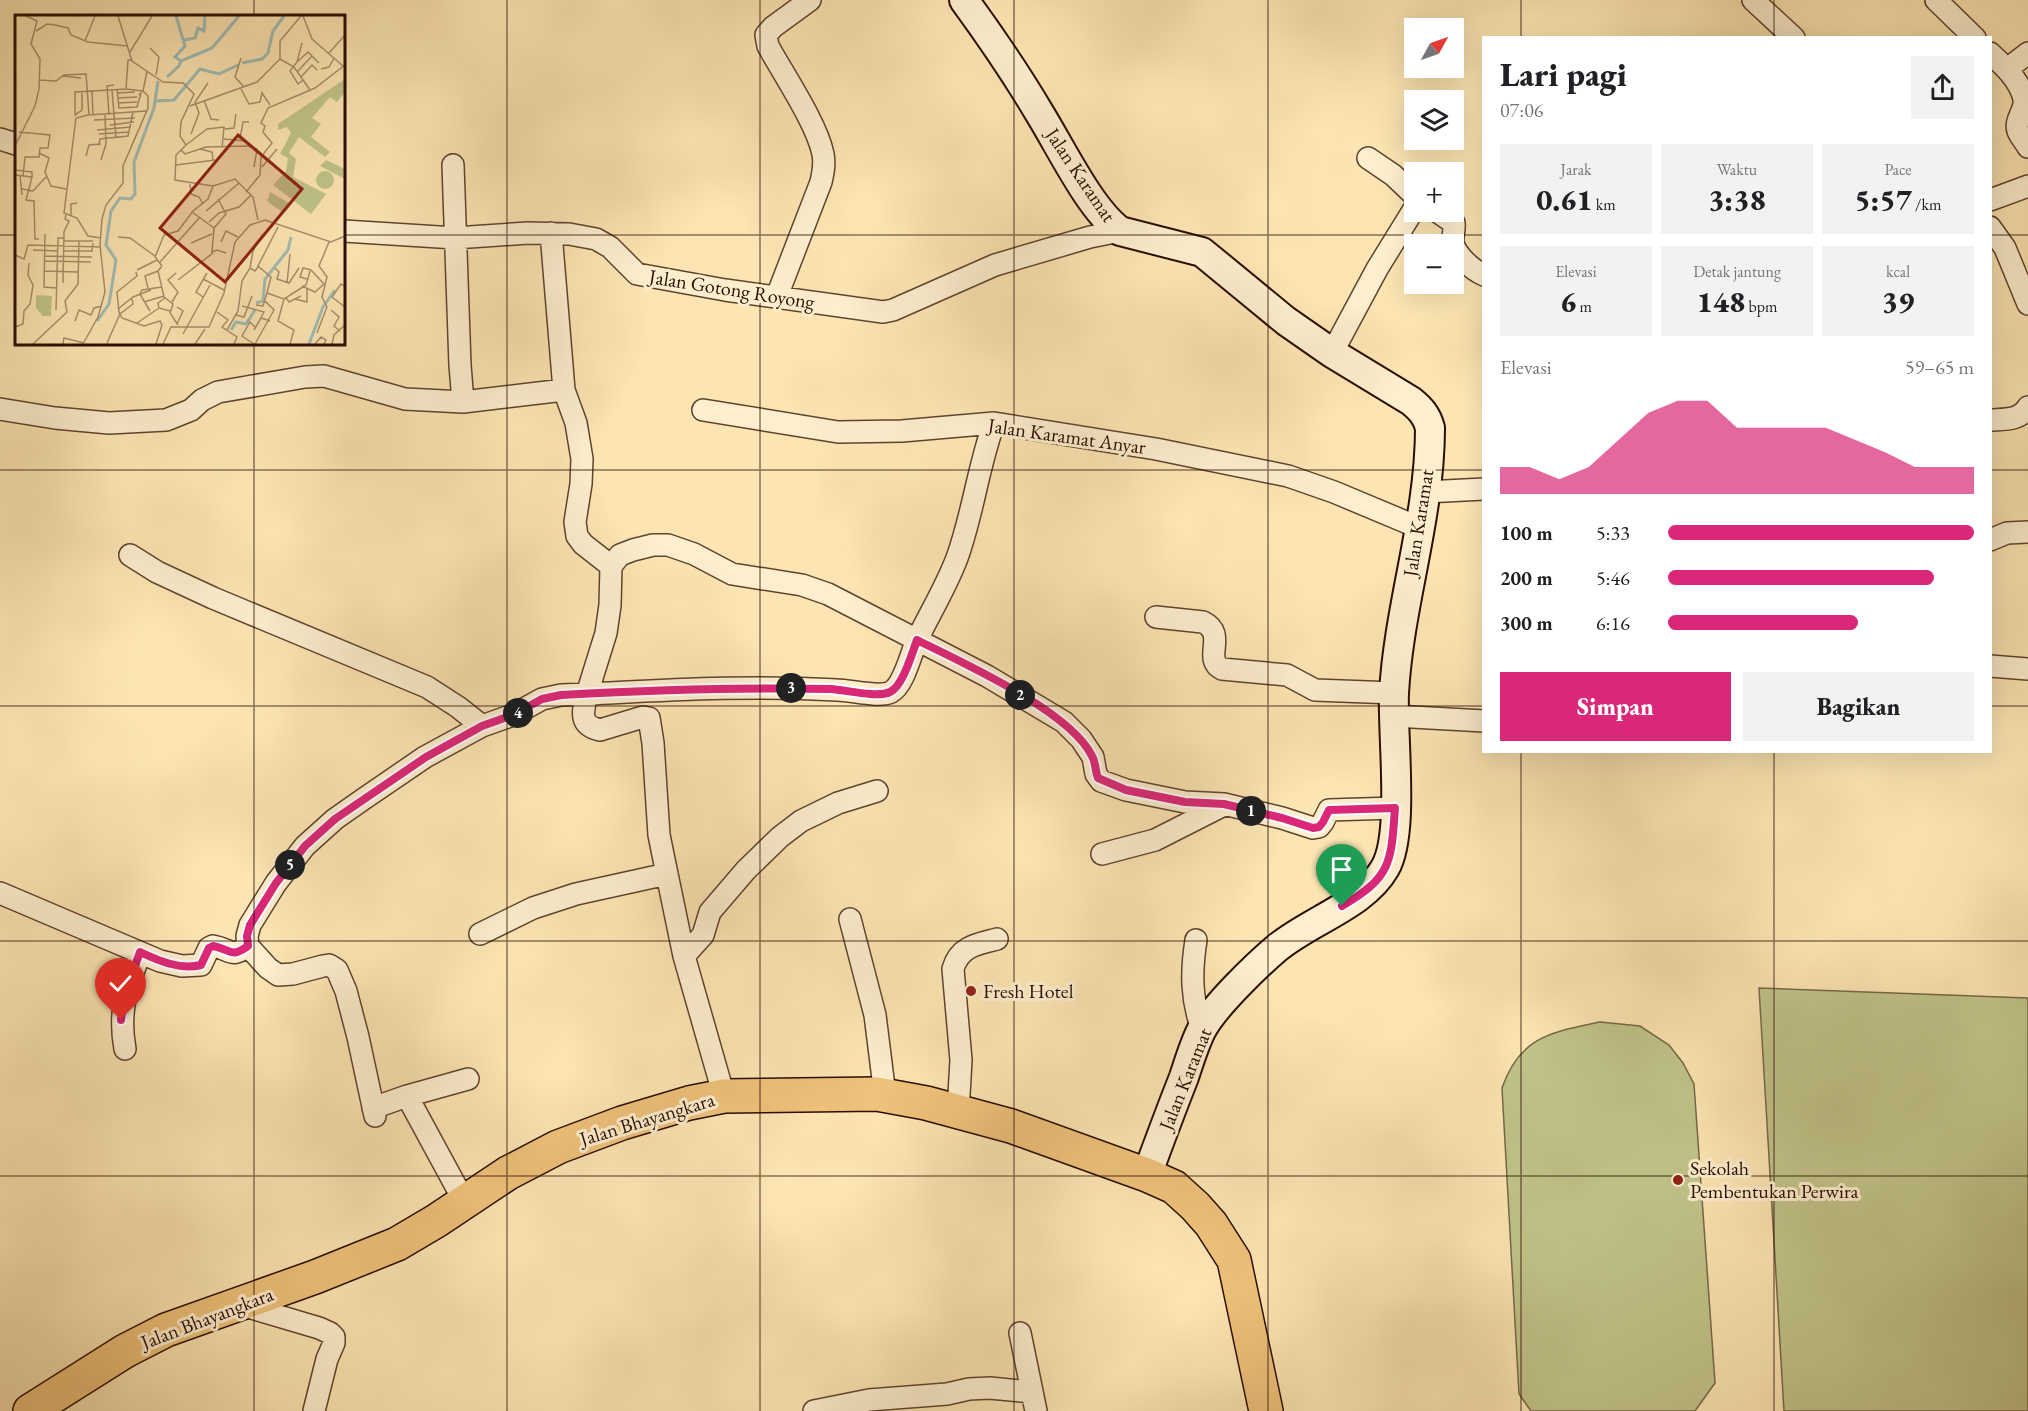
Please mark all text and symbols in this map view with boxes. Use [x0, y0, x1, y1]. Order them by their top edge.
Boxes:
inset map [15, 15, 345, 345]
north arrow [1404, 18, 1464, 78]
map controls [1404, 18, 1464, 294]
text: Lari pagi [1500, 53, 1627, 96]
button: share [1911, 56, 1974, 119]
button: layers [1404, 90, 1464, 150]
text: 07:06 [1500, 97, 1543, 123]
street label: Jalan Karamat [1039, 121, 1122, 228]
text: Jarak [1560, 159, 1592, 180]
text: Waktu [1717, 159, 1757, 180]
text: Pace [1885, 159, 1911, 180]
button: + [1404, 162, 1464, 222]
text: 0.61 [1536, 180, 1592, 219]
text: 3:38 [1708, 180, 1766, 219]
text: 5:57 [1855, 180, 1912, 219]
text: km [1592, 194, 1616, 215]
text: /km [1912, 194, 1941, 215]
button: − [1404, 234, 1464, 294]
text: Elevasi [1555, 261, 1597, 282]
text: Detak jantung [1693, 261, 1781, 282]
text: kcal [1886, 261, 1910, 282]
street label: Jalan Gotong Royong [645, 263, 817, 315]
text: 6 [1560, 282, 1576, 321]
text: 148 [1697, 282, 1745, 321]
text: 39 [1882, 282, 1914, 321]
text: m [1576, 296, 1592, 317]
text: bpm [1745, 296, 1777, 317]
text: Elevasi [1500, 354, 1552, 380]
text: 59–65 m [1905, 354, 1974, 380]
street label: Jalan Karamat Anyar [985, 412, 1148, 460]
street label: Jalan Karamat [1396, 467, 1439, 580]
text: 100 m [1500, 520, 1553, 546]
text: 5:33 [1596, 520, 1630, 546]
text: 200 m [1500, 565, 1553, 591]
text: 5:46 [1596, 565, 1630, 591]
text: 300 m [1500, 610, 1553, 636]
text: 6:16 [1596, 610, 1630, 636]
button: Simpan [1500, 672, 1731, 741]
button: Bagikan [1743, 672, 1974, 741]
pin: 3 [776, 673, 806, 703]
text: 3 [787, 677, 795, 698]
pin: 2 [1005, 680, 1035, 710]
text: 2 [1016, 684, 1024, 705]
pin: 4 [503, 698, 533, 728]
text: 4 [514, 702, 522, 723]
pin: 1 [1236, 796, 1266, 826]
text: 1 [1247, 800, 1255, 821]
pin [1316, 844, 1367, 906]
pin: 5 [275, 850, 305, 880]
icon: arrive [1325, 853, 1358, 886]
text: 5 [286, 854, 294, 875]
pin [95, 958, 146, 1020]
icon: check [104, 967, 137, 1000]
place label: Fresh Hotel [983, 978, 1074, 1004]
marker: Fresh Hotel [964, 984, 978, 998]
street label: Jalan Karamat [1152, 1023, 1218, 1136]
street label: Jalan Bhayangkara [575, 1086, 718, 1152]
place label: Sekolah Pembentukan Perwira [1690, 1155, 1859, 1204]
marker: Sekolah Pembentukan Perwira [1671, 1173, 1685, 1187]
street label: Jalan Bhayangkara [135, 1281, 277, 1356]

